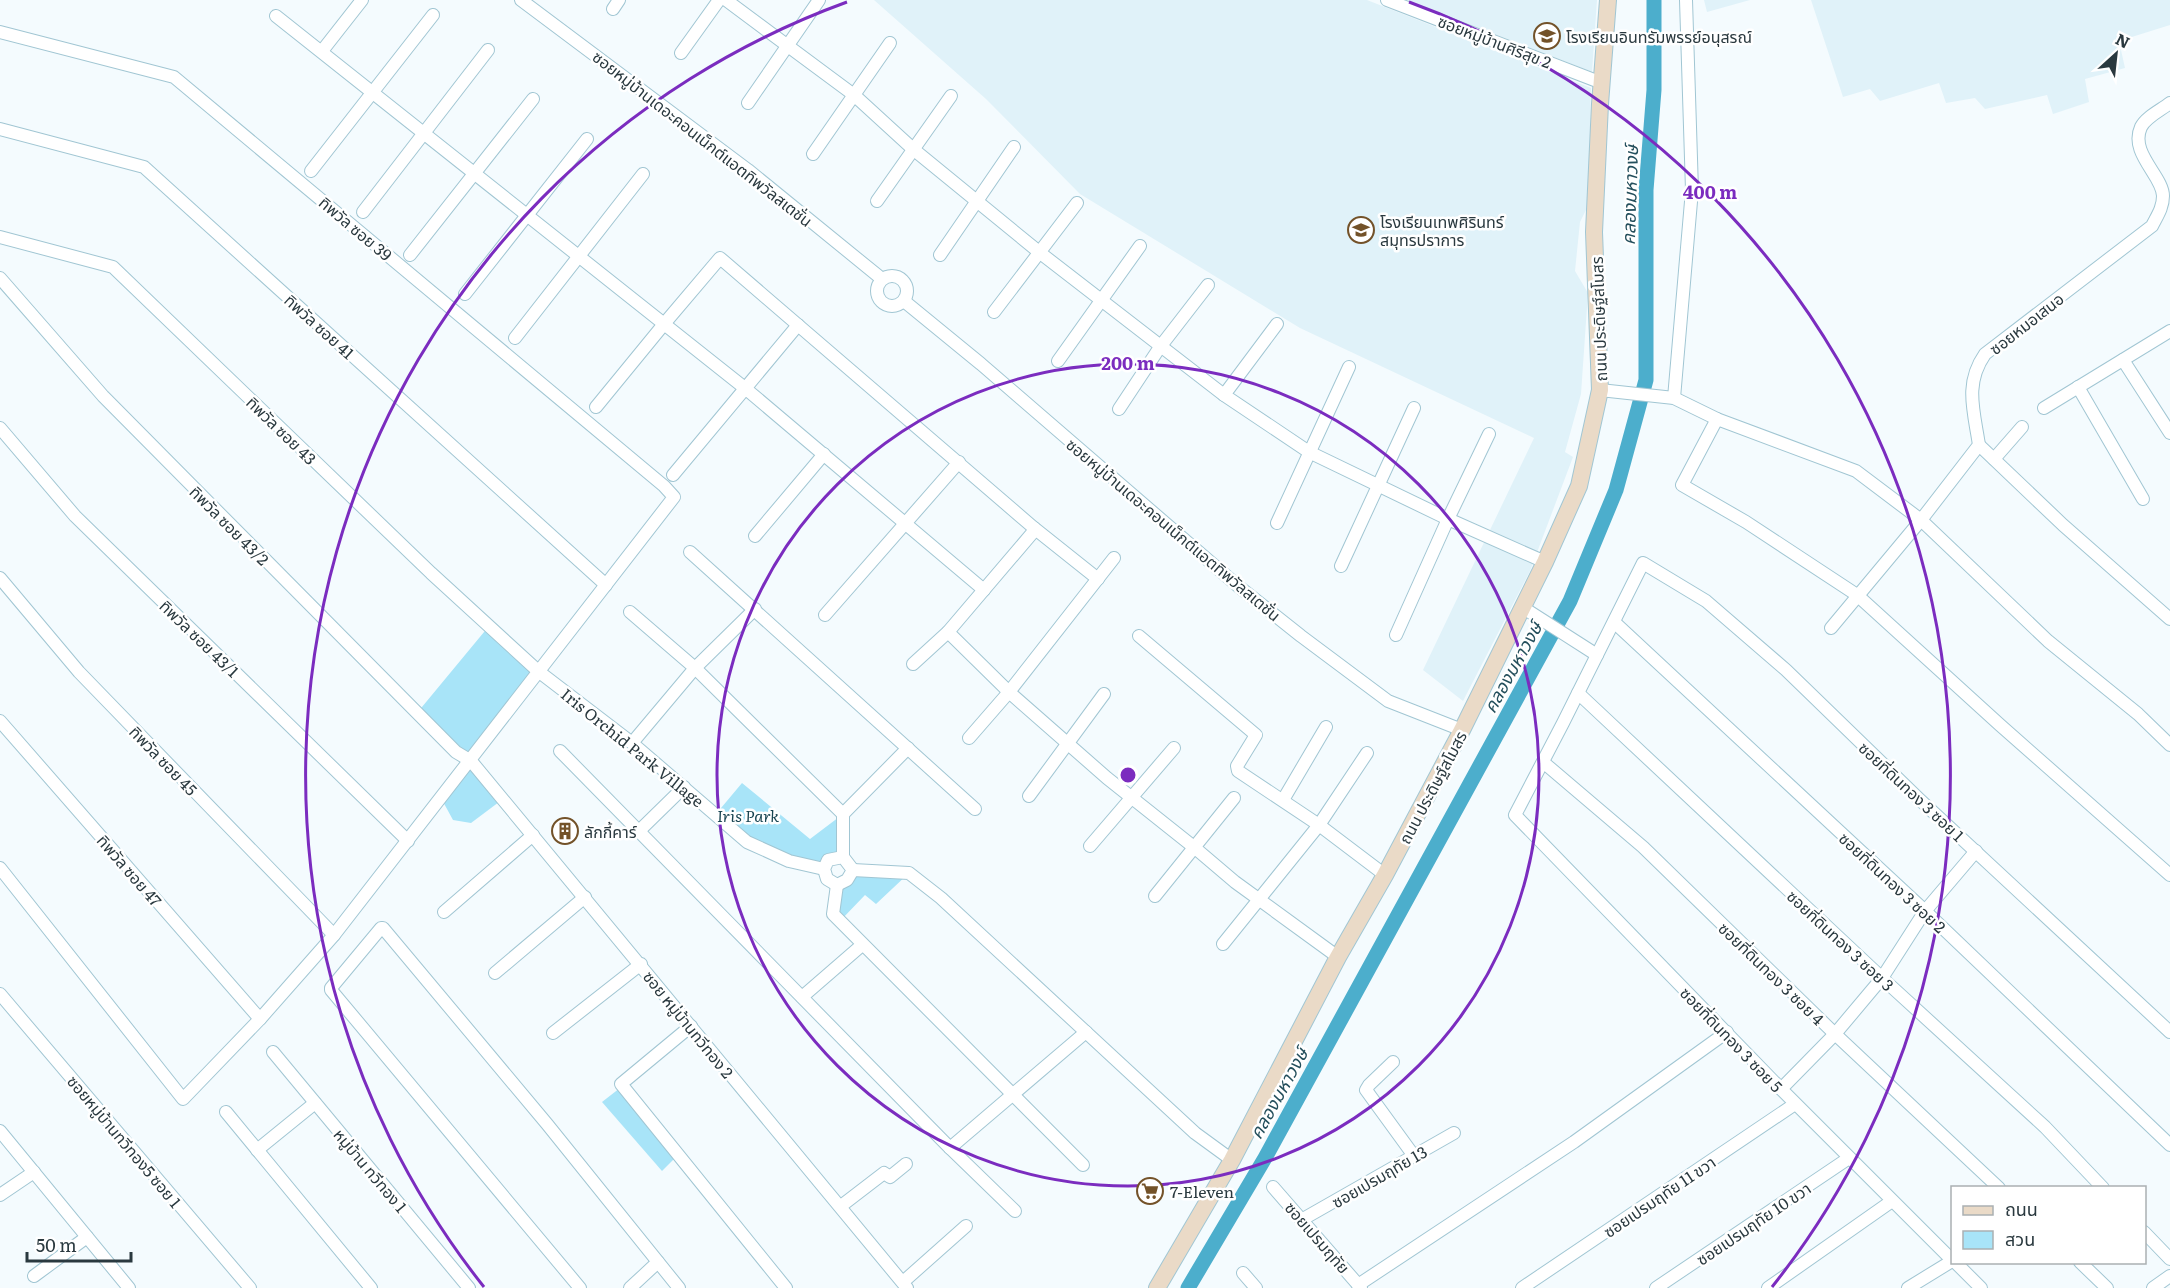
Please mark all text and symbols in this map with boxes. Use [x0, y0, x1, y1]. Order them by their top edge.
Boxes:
street label: ซอยหมู่บ้านศิรีสุข 2 [1435, 8, 1555, 74]
school or university icon: โรงเรียนอินทรัมพรรย์อนุสรณ์ [1532, 21, 1562, 51]
place label: โรงเรียนอินทรัมพรรย์อนุสรณ์ [1566, 24, 1752, 48]
north arrow [2086, 24, 2146, 84]
text: N [2112, 26, 2135, 53]
street label: ซอยหมู่บ้านเดอะคอนเน็กต์แอตทิพวัลสเตชั่น [588, 44, 818, 232]
water label: คลองมหาวงษ์ [1614, 142, 1644, 246]
text: 400 m [1683, 178, 1737, 205]
street label: ทิพวัล ซอย 39 [314, 190, 398, 266]
place label: โรงเรียนเทพศิรินทร์ สมุทรปราการ [1380, 209, 1504, 251]
school or university icon: โรงเรียนเทพศิรินทร์ สมุทรปราการ [1346, 215, 1376, 245]
street label: ถนน ประดิษฐ์สโมสร [1584, 256, 1612, 382]
street label: ซอยหมอเสนอ [1984, 286, 2068, 360]
street label: ทิพวัล ซอย 41 [280, 288, 361, 364]
text: 200 m [1101, 349, 1155, 376]
street label: ทิพวัล ซอย 43 [242, 390, 322, 470]
street label: ซอยหมู่บ้านเดอะคอนเน็กต์แอตทิพวัลสเตชั่น [1062, 432, 1286, 626]
street label: ทิพวัล ซอย 43/2 [185, 480, 275, 570]
street label: ทิพวัล ซอย 43/1 [155, 594, 246, 683]
water label: คลองมหาวงษ์ [1476, 614, 1549, 717]
street label: Iris Orchid Park Village [556, 682, 710, 812]
street label: ทิพวัล ซอย 45 [125, 720, 203, 800]
street label: ถนน ประดิษฐ์สโมสร [1392, 726, 1472, 848]
street label: ซอยที่ดินทอง 3 ซอย 1 [1854, 736, 1971, 847]
centre of rings [1118, 765, 1138, 785]
park label: Iris Park [717, 803, 779, 827]
building icon: ลักกี้คาร์ [550, 816, 580, 846]
place label: ลักกี้คาร์ [584, 819, 637, 843]
street label: ซอยที่ดินทอง 3 ซอย 2 [1834, 826, 1952, 938]
street label: ทิพวัล ซอย 47 [92, 829, 168, 911]
street label: ซอยที่ดินทอง 3 ซอย 3 [1782, 884, 1900, 996]
street label: ซอยที่ดินทอง 3 ซอย 4 [1714, 916, 1831, 1030]
street label: ซอย หมู่บ้านทวีทอง 2 [638, 965, 740, 1083]
street label: ซอยที่ดินทอง 3 ซอย 5 [1675, 981, 1789, 1097]
water label: คลองมหาวงษ์ [1242, 1040, 1315, 1143]
street label: ซอยหมู่บ้านทวีทอง5 ซอย 1 [62, 1070, 188, 1213]
street label: หมู่บ้าน ทวีทอง 1 [329, 1123, 414, 1218]
street label: ซอยเปรมฤทัย 13 [1327, 1139, 1431, 1213]
street label: ซอยเปรมฤทัย 11 ขวา [1598, 1149, 1720, 1243]
supermarket icon: 7-Eleven [1135, 1176, 1165, 1206]
street label: ซอยเปรมฤทัย 10 ขวา [1691, 1176, 1815, 1270]
place label: 7-Eleven [1170, 1179, 1234, 1203]
legend [1951, 1186, 2146, 1264]
text: ถนน [2005, 1195, 2038, 1222]
street label: ซอยเปรมฤทัย [1280, 1196, 1356, 1278]
scale bar [27, 1225, 130, 1263]
text: สวน [2005, 1225, 2035, 1252]
text: 50 m [36, 1231, 77, 1258]

